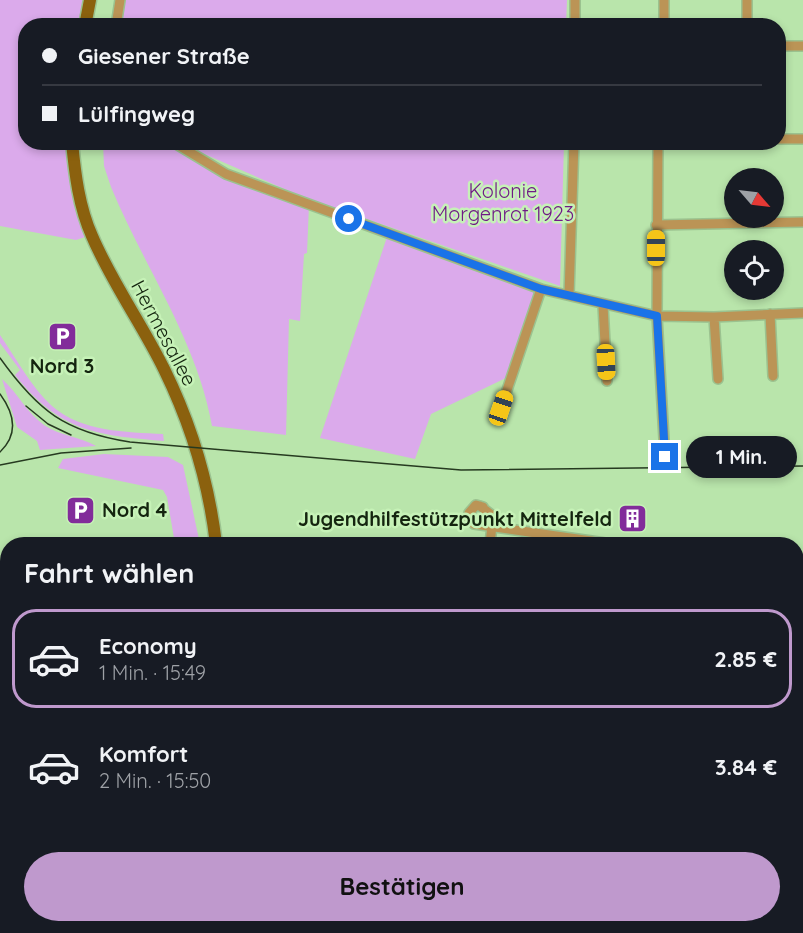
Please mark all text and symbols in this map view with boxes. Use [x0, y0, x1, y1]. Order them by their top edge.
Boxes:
text: Giesener Straße [78, 42, 250, 70]
text: Lülfingweg [78, 100, 195, 128]
north arrow [724, 168, 784, 228]
map controls [724, 168, 784, 300]
park label: Kolonie Morgenrot 1923 [432, 178, 574, 226]
route start [335, 205, 362, 232]
car [647, 230, 665, 266]
button: locate [724, 240, 784, 300]
street label: Hermesallee [126, 276, 203, 390]
parking icon: Nord 3 [46, 320, 78, 352]
car [596, 344, 616, 380]
place label: Nord 3 [30, 353, 94, 378]
car [487, 388, 515, 428]
callout: 1 Min. [686, 436, 797, 478]
route end [651, 443, 678, 470]
text: 1 Min. [716, 444, 767, 469]
parking icon: Nord 4 [65, 494, 97, 526]
place label: Nord 4 [102, 497, 168, 522]
building icon: Jugendhilfestützpunkt Mittelfeld [617, 503, 649, 535]
place label: Jugendhilfestützpunkt Mittelfeld [298, 506, 612, 531]
text: Fahrt wählen [24, 556, 194, 590]
icon: car [27, 632, 81, 686]
text: Economy [99, 632, 197, 660]
text: 2.85 € [714, 645, 777, 673]
text: 1 Min. · 15:49 [99, 660, 206, 685]
icon: car [27, 740, 81, 794]
text: Komfort [99, 740, 188, 768]
text: 3.84 € [715, 753, 777, 781]
text: 2 Min. · 15:50 [99, 768, 211, 793]
button: Bestätigen [24, 852, 780, 921]

